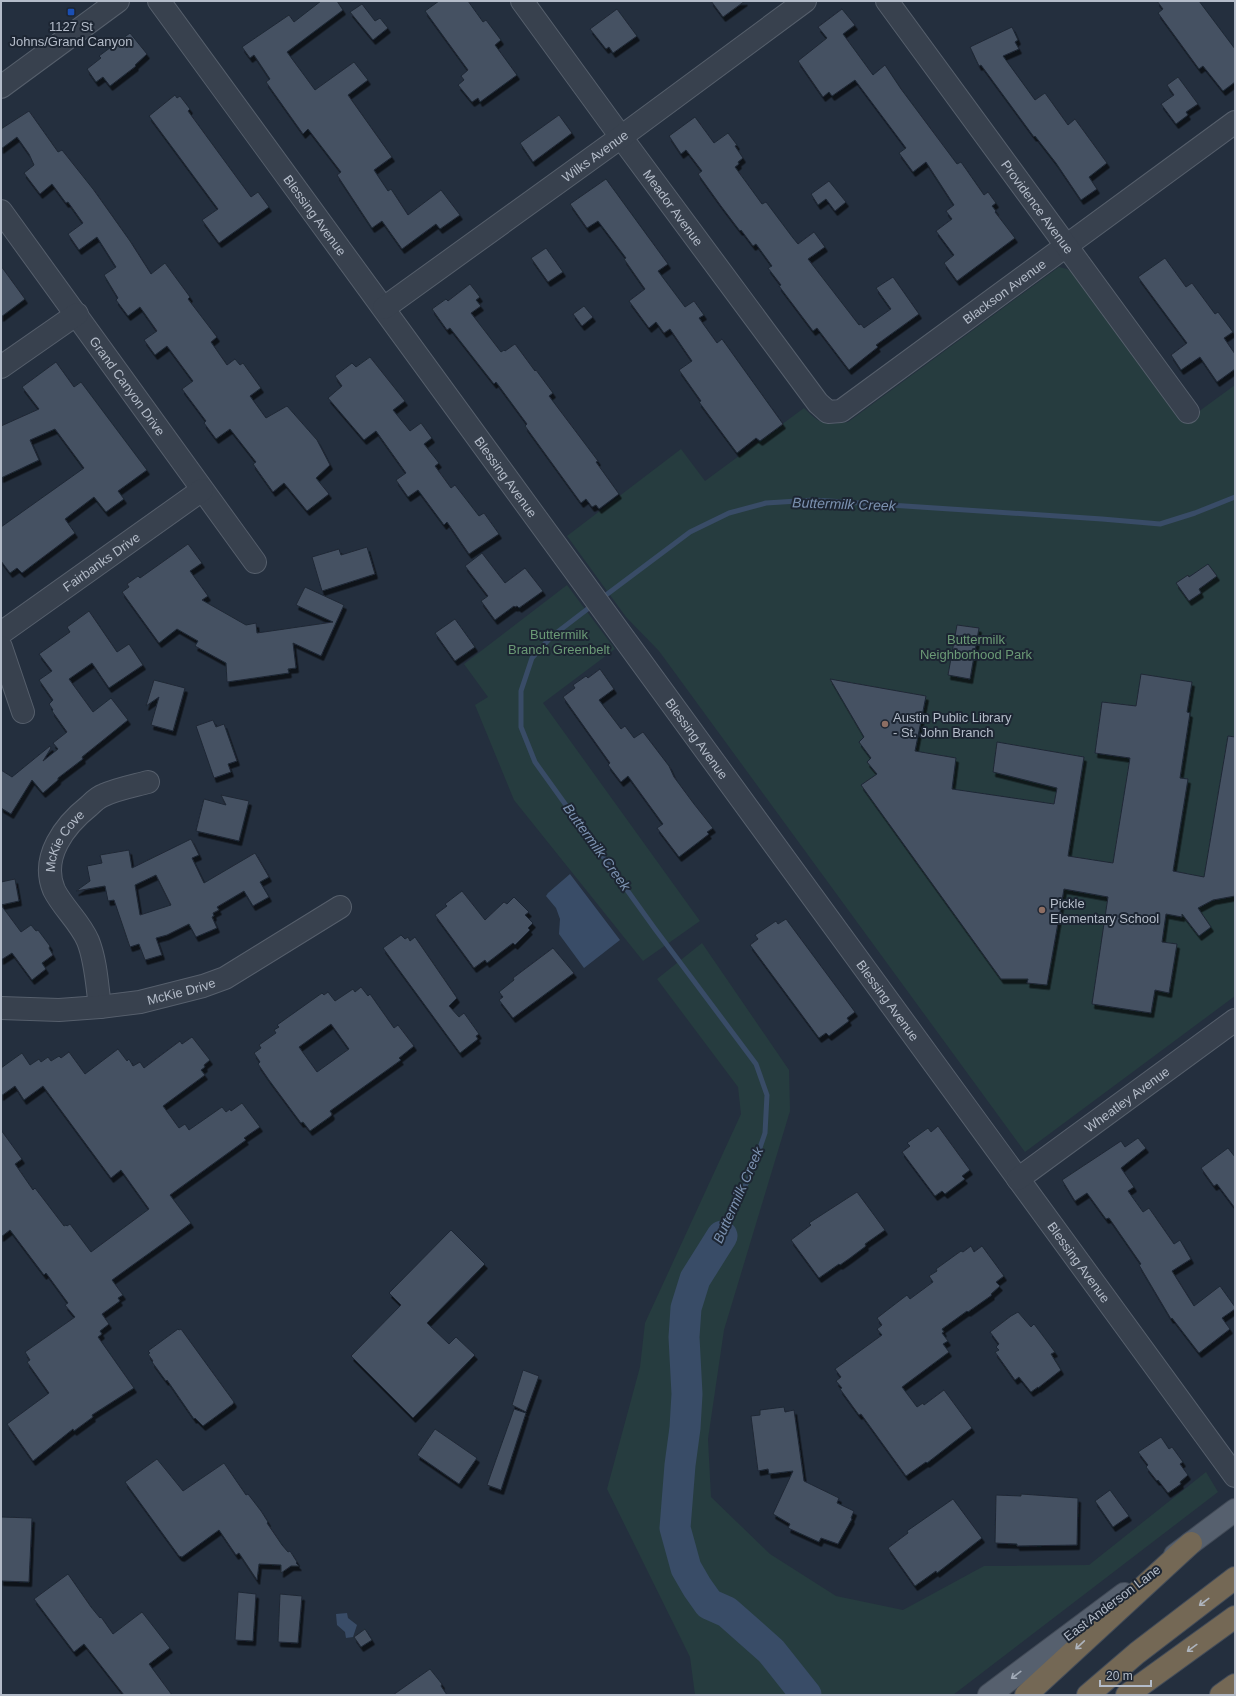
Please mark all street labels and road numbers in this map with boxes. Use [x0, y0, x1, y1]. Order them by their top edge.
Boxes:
street label: Wilks Avenue [559, 127, 631, 185]
street label: Providence Avenue [999, 157, 1077, 256]
street label: Meador Avenue [640, 167, 706, 249]
street label: Blessing Avenue [281, 172, 350, 258]
street label: Blackson Avenue [960, 256, 1049, 327]
street label: Grand Canyon Drive [87, 334, 168, 438]
street label: Blessing Avenue [472, 434, 540, 520]
street label: Fairbanks Drive [60, 529, 143, 594]
street label: Blessing Avenue [663, 695, 731, 782]
street label: McKie Cove [42, 807, 87, 873]
street label: Blessing Avenue [854, 957, 922, 1044]
street label: McKie Drive [145, 975, 217, 1007]
street label: Wheatley Avenue [1082, 1063, 1172, 1135]
street label: Blessing Avenue [1045, 1219, 1113, 1305]
street label: East Anderson Lane [1061, 1562, 1163, 1644]

